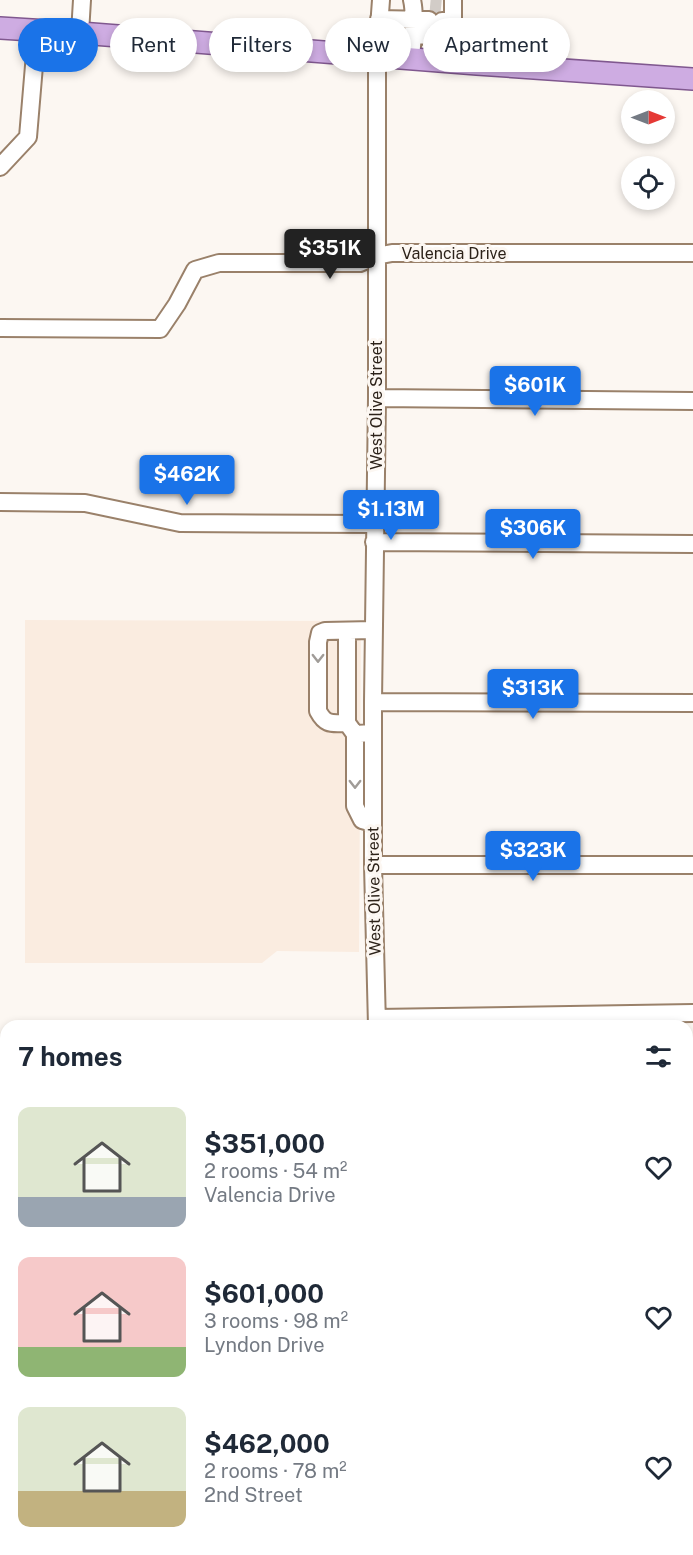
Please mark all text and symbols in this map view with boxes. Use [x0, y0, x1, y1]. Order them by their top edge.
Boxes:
chip: Buy [18, 18, 98, 72]
chip: Rent [110, 18, 197, 72]
chip: Filters [209, 18, 313, 72]
chip: New [325, 18, 411, 72]
chip: Apartment [423, 18, 570, 72]
north arrow [621, 90, 675, 144]
map controls [621, 90, 675, 210]
button: locate [621, 156, 675, 210]
pin: $351K [288, 229, 372, 280]
text: $351K [298, 236, 362, 260]
street label: Valencia Drive [401, 244, 507, 263]
street label: West Olive Street [367, 340, 386, 470]
pin: $601K [493, 366, 577, 417]
text: $601K [504, 373, 566, 397]
pin: $462K [145, 455, 229, 506]
text: $462K [154, 462, 220, 486]
pin: $1.13M [342, 490, 440, 541]
text: $1.13M [357, 497, 425, 521]
pin: $306K [491, 509, 575, 560]
text: $306K [499, 516, 567, 540]
one-way arrow [312, 654, 324, 663]
pin: $313K [491, 669, 575, 720]
text: $313K [501, 676, 565, 700]
one-way arrow [349, 779, 361, 788]
street label: West Olive Street [363, 826, 385, 956]
pin: $323K [491, 831, 575, 882]
text: $323K [499, 838, 567, 862]
icon: filters [642, 1040, 675, 1073]
text: 7 homes [18, 1041, 122, 1072]
text: $351,000 [204, 1128, 325, 1159]
icon: home [66, 1131, 138, 1203]
icon: heart [642, 1151, 675, 1184]
text: 2 rooms · 54 m² [204, 1159, 347, 1183]
text: Valencia Drive [204, 1183, 336, 1207]
text: $601,000 [204, 1278, 324, 1309]
icon: home [66, 1281, 138, 1353]
icon: heart [642, 1301, 675, 1334]
text: 3 rooms · 98 m² [204, 1309, 348, 1333]
text: Lyndon Drive [204, 1333, 325, 1357]
text: $462,000 [204, 1428, 330, 1459]
icon: home [66, 1431, 138, 1503]
icon: heart [642, 1451, 675, 1484]
text: 2 rooms · 78 m² [204, 1459, 347, 1483]
text: 2nd Street [204, 1483, 303, 1507]

